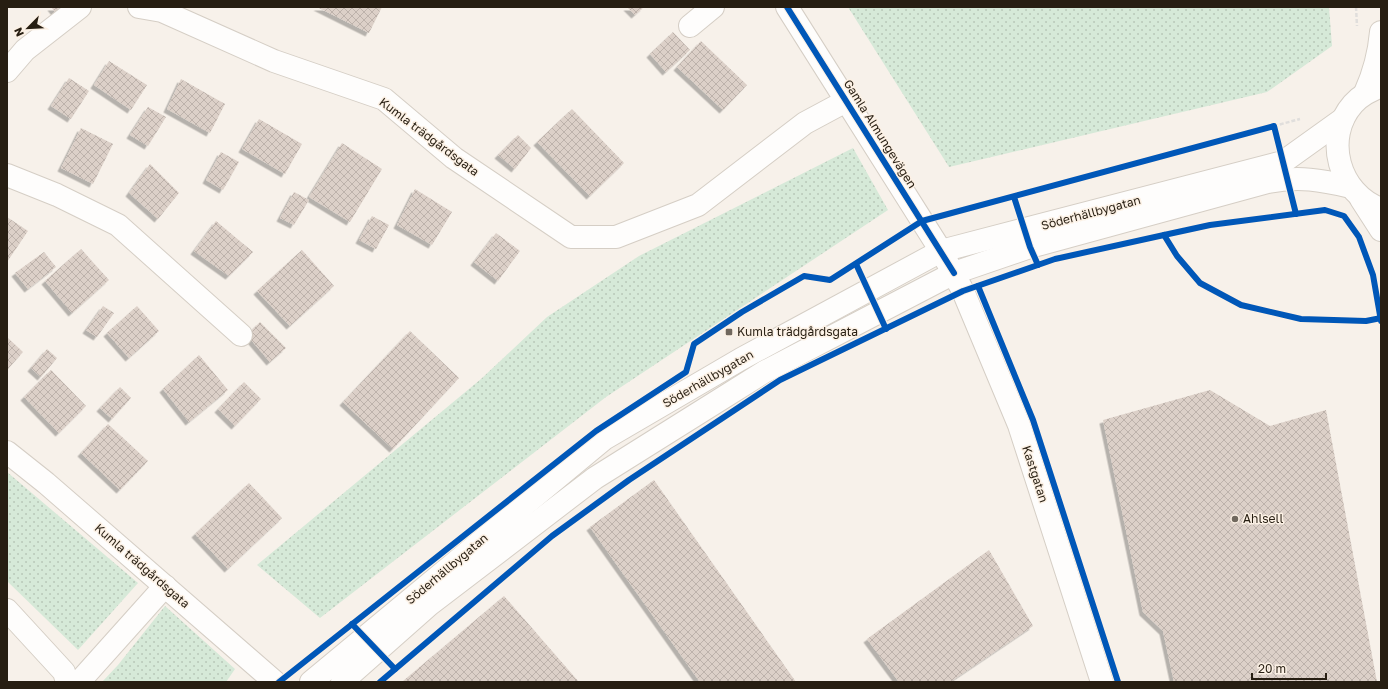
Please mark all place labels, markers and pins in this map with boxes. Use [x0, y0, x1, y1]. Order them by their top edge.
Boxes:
place label: Kumla trädgårdsgata [737, 324, 858, 339]
marker: Kumla trädgårdsgata [724, 327, 734, 337]
place label: Ahlsell [1243, 511, 1283, 526]
marker: Ahlsell [1230, 514, 1240, 524]

